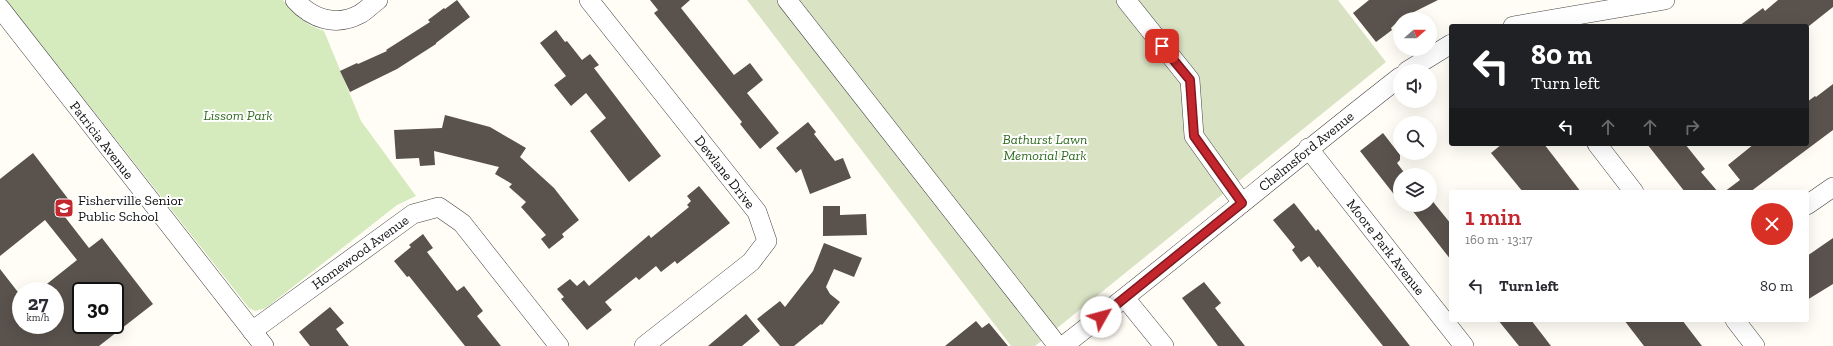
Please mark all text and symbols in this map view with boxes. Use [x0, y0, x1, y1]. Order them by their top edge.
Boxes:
north arrow [1393, 12, 1437, 56]
map controls [1393, 12, 1437, 212]
pin [1145, 29, 1179, 63]
icon: arrive [1151, 35, 1173, 57]
text: 80 m [1531, 38, 1592, 71]
icon: left [1465, 40, 1517, 92]
button: sound [1393, 64, 1437, 108]
text: Turn left [1531, 72, 1600, 94]
street label: Patricia Avenue [66, 98, 137, 183]
park label: Lissom Park [203, 107, 273, 124]
street label: Chelmsford Avenue [1255, 108, 1358, 195]
button: search [1393, 116, 1437, 160]
icon: left [1555, 116, 1577, 138]
icon: ahead [1597, 116, 1619, 138]
icon: ahead [1639, 116, 1661, 138]
icon: right [1681, 116, 1703, 138]
park label: Bathurst Lawn Memorial Park [1003, 131, 1087, 164]
street label: Dewlane Drive [691, 132, 759, 213]
button: layers [1393, 168, 1437, 212]
place label: Fisherville Senior Public School [78, 192, 184, 225]
street label: Moore Park Avenue [1343, 196, 1429, 299]
school or university icon: Fisherville Senior Public School [53, 197, 75, 219]
text: 1 min [1465, 202, 1521, 231]
button: close [1751, 203, 1793, 245]
street label: Homewood Avenue [308, 211, 412, 293]
text: 160 m · 13:17 [1465, 232, 1533, 247]
icon: left [1465, 275, 1487, 297]
text: Turn left [1499, 277, 1559, 295]
text: 80 m [1760, 277, 1793, 295]
speed limit sign: 30 [72, 282, 124, 334]
text: 27 [28, 291, 48, 315]
position arrow [1080, 296, 1122, 338]
text: km/h [27, 312, 49, 324]

